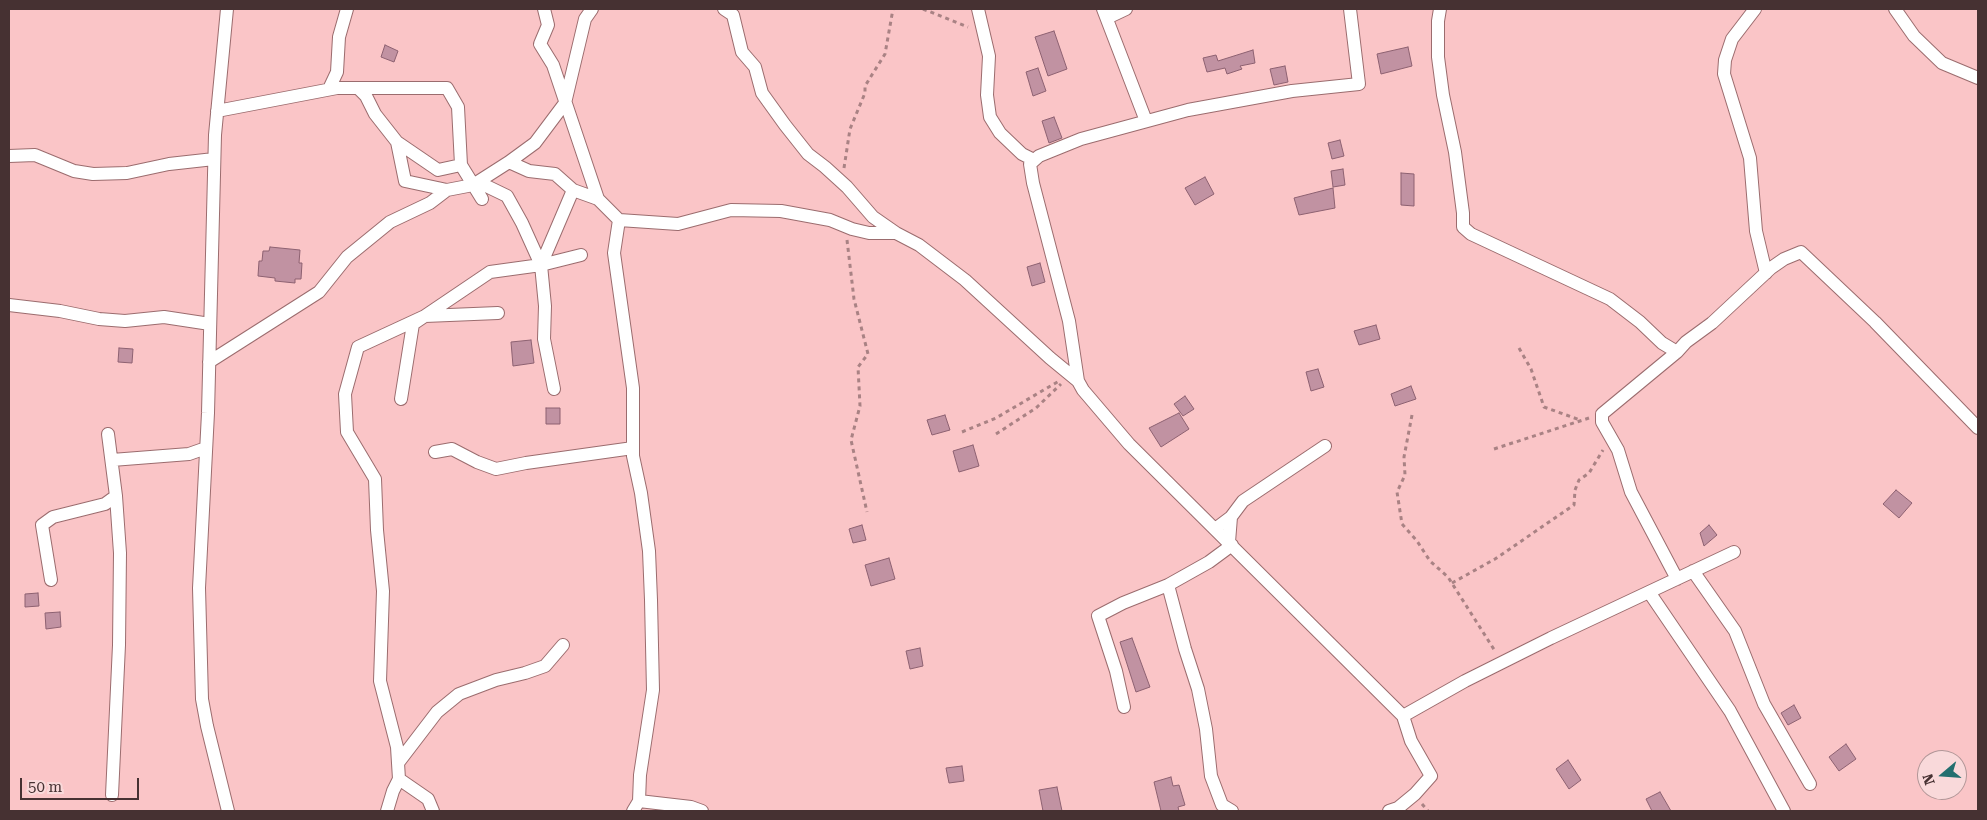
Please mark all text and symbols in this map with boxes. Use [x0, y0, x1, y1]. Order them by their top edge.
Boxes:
north arrow [1917, 750, 1967, 800]
scale bar [22, 768, 141, 800]
text: N [1919, 772, 1938, 787]
text: 50 m [28, 778, 62, 796]

